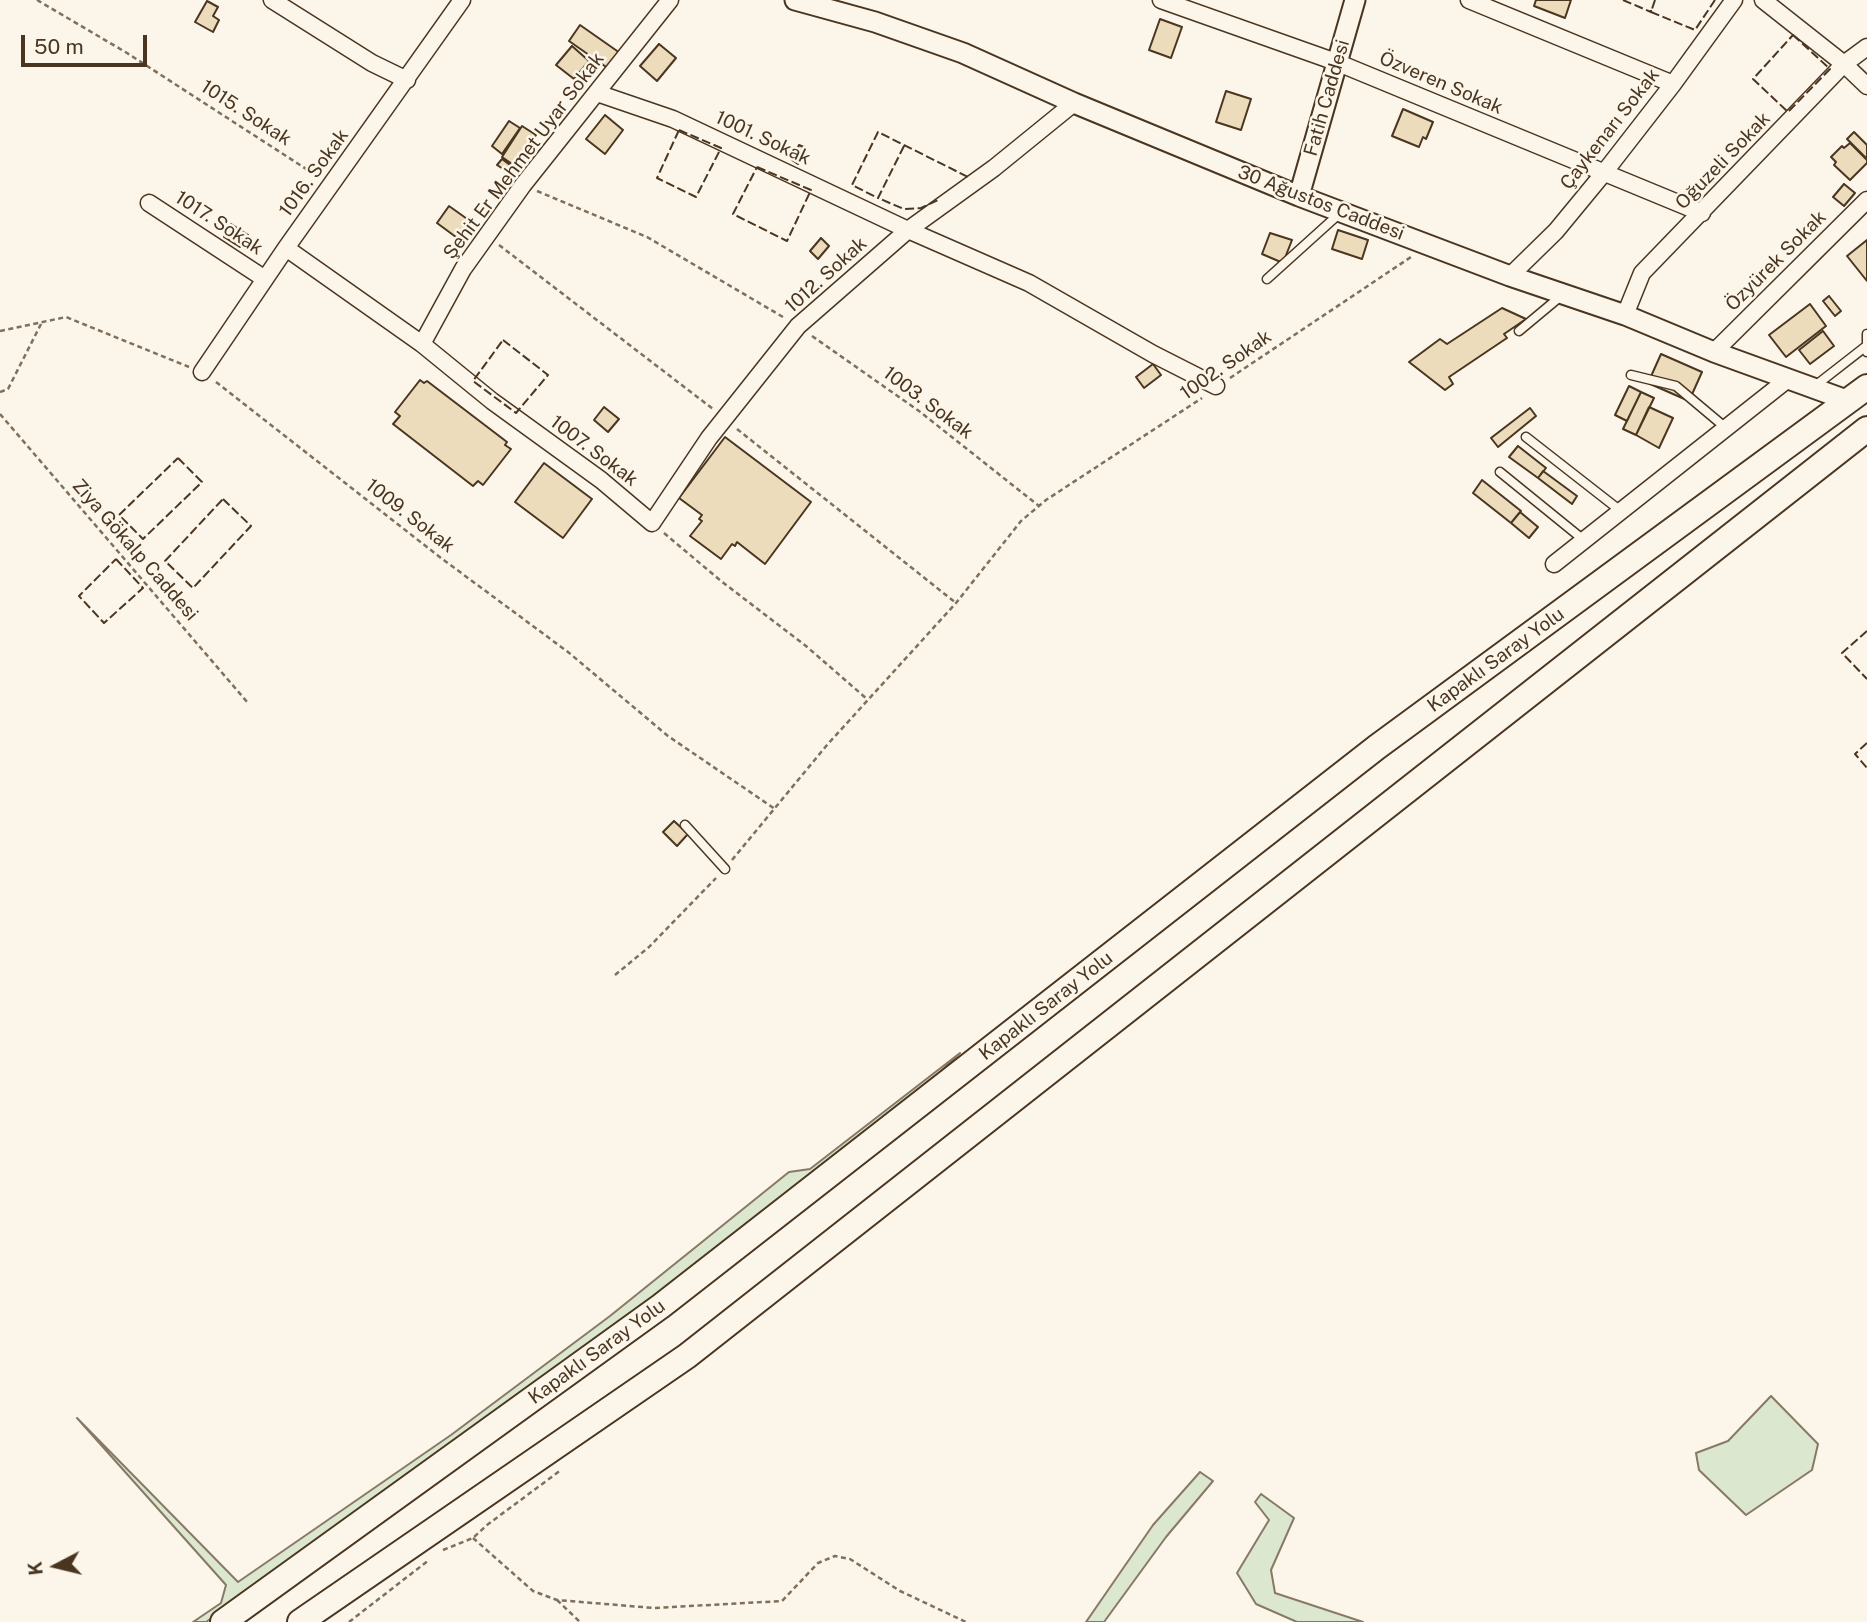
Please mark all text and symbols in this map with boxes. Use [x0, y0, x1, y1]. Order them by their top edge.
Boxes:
scale bar [24, 21, 150, 65]
text: 50 m [34, 34, 84, 59]
street label: Fatih Caddesi [1299, 37, 1355, 159]
street label: Özveren Sokak [1376, 47, 1506, 119]
street label: Şehit Er Mehmet Uyar Sokak [439, 48, 609, 264]
street label: Çaykenarı Sokak [1556, 64, 1664, 194]
street label: 1015. Sokak [197, 75, 295, 151]
street label: 1001. Sokak [712, 106, 814, 170]
street label: Oğuzeli Sokak [1671, 108, 1775, 214]
street label: 1016. Sokak [275, 125, 353, 221]
street label: 30 Ağustos Caddesi [1235, 161, 1407, 245]
street label: 1017. Sokak [171, 186, 267, 260]
street label: Özyürek Sokak [1721, 206, 1831, 316]
street label: 1012. Sokak [780, 232, 872, 318]
street label: 1002. Sokak [1176, 325, 1276, 405]
street label: 1003. Sokak [879, 362, 977, 444]
street label: 1007. Sokak [546, 411, 642, 491]
street label: 1009. Sokak [361, 474, 459, 558]
street label: Ziya Gökalp Caddesi [67, 475, 203, 625]
street label: Kapaklı Saray Yolu [1423, 603, 1569, 717]
street label: Kapaklı Saray Yolu [975, 947, 1117, 1065]
street label: Kapaklı Saray Yolu [524, 1295, 670, 1409]
north arrow [21, 1531, 91, 1601]
text: K [23, 1560, 47, 1577]

